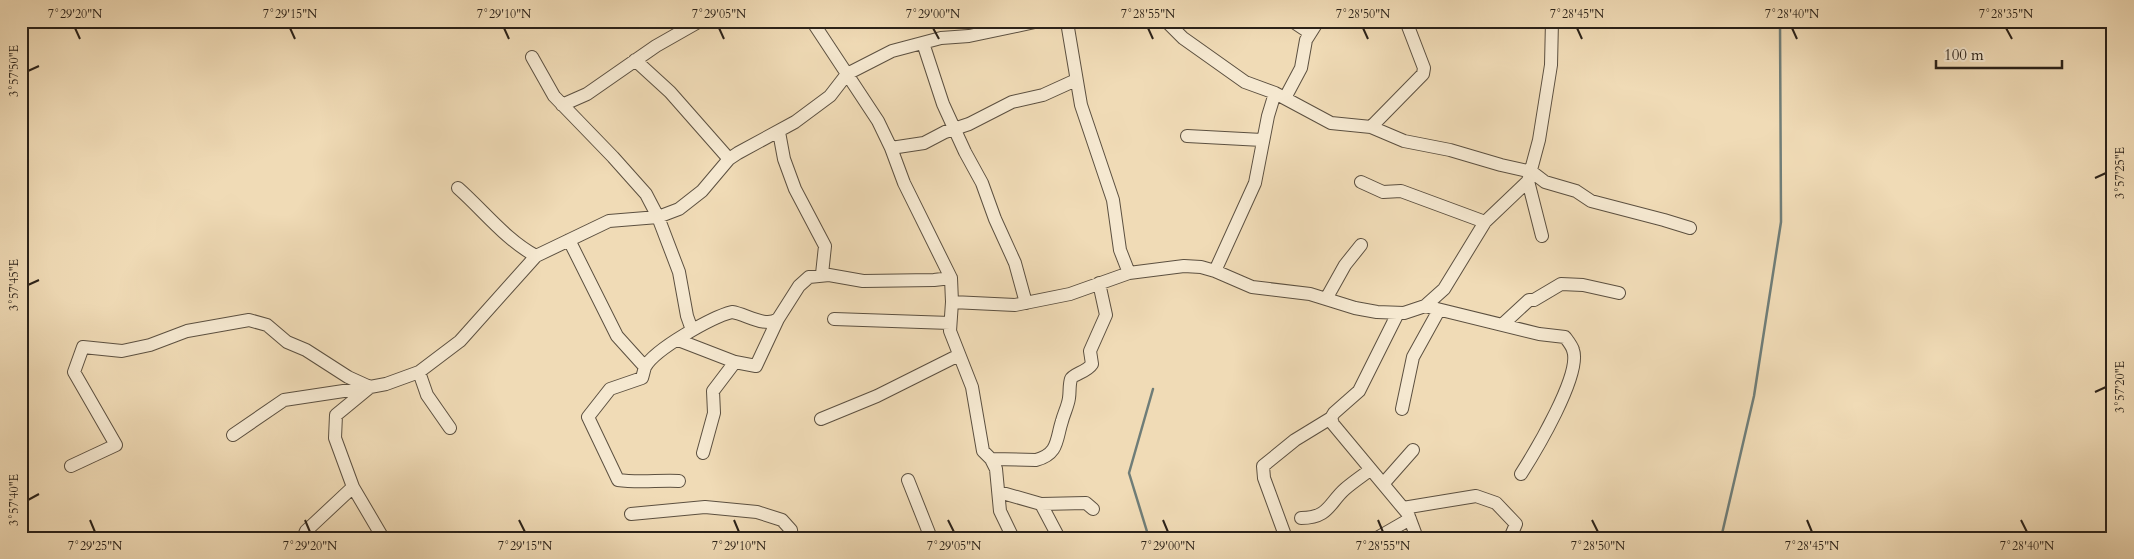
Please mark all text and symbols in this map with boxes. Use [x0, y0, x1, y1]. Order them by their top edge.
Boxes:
text: 7°29'20"N [48, 6, 103, 22]
text: 7°29'15"N [263, 6, 318, 22]
text: 7°29'10"N [477, 6, 532, 22]
text: 7°29'05"N [692, 6, 747, 22]
text: 7°29'00"N [906, 6, 961, 22]
text: 7°28'55"N [1121, 6, 1176, 22]
text: 7°28'50"N [1336, 6, 1391, 22]
text: 7°28'45"N [1550, 6, 1605, 22]
text: 7°28'40"N [1765, 6, 1820, 22]
text: 7°28'35"N [1979, 6, 2034, 22]
scale bar [1936, 38, 2063, 70]
text: 3°57'50"E [6, 45, 22, 97]
text: 100 m [1944, 45, 1984, 65]
text: 3°57'25"E [2112, 147, 2128, 199]
text: 3°57'45"E [6, 259, 22, 311]
text: 3°57'20"E [2112, 361, 2128, 413]
text: 3°57'40"E [6, 474, 22, 526]
text: 7°29'25"N [68, 538, 123, 554]
text: 7°29'20"N [283, 538, 338, 554]
text: 7°29'15"N [498, 538, 553, 554]
text: 7°29'10"N [712, 538, 767, 554]
text: 7°29'05"N [927, 538, 982, 554]
text: 7°29'00"N [1141, 538, 1196, 554]
text: 7°28'55"N [1356, 538, 1411, 554]
text: 7°28'50"N [1571, 538, 1626, 554]
text: 7°28'45"N [1785, 538, 1840, 554]
text: 7°28'40"N [2000, 538, 2055, 554]

